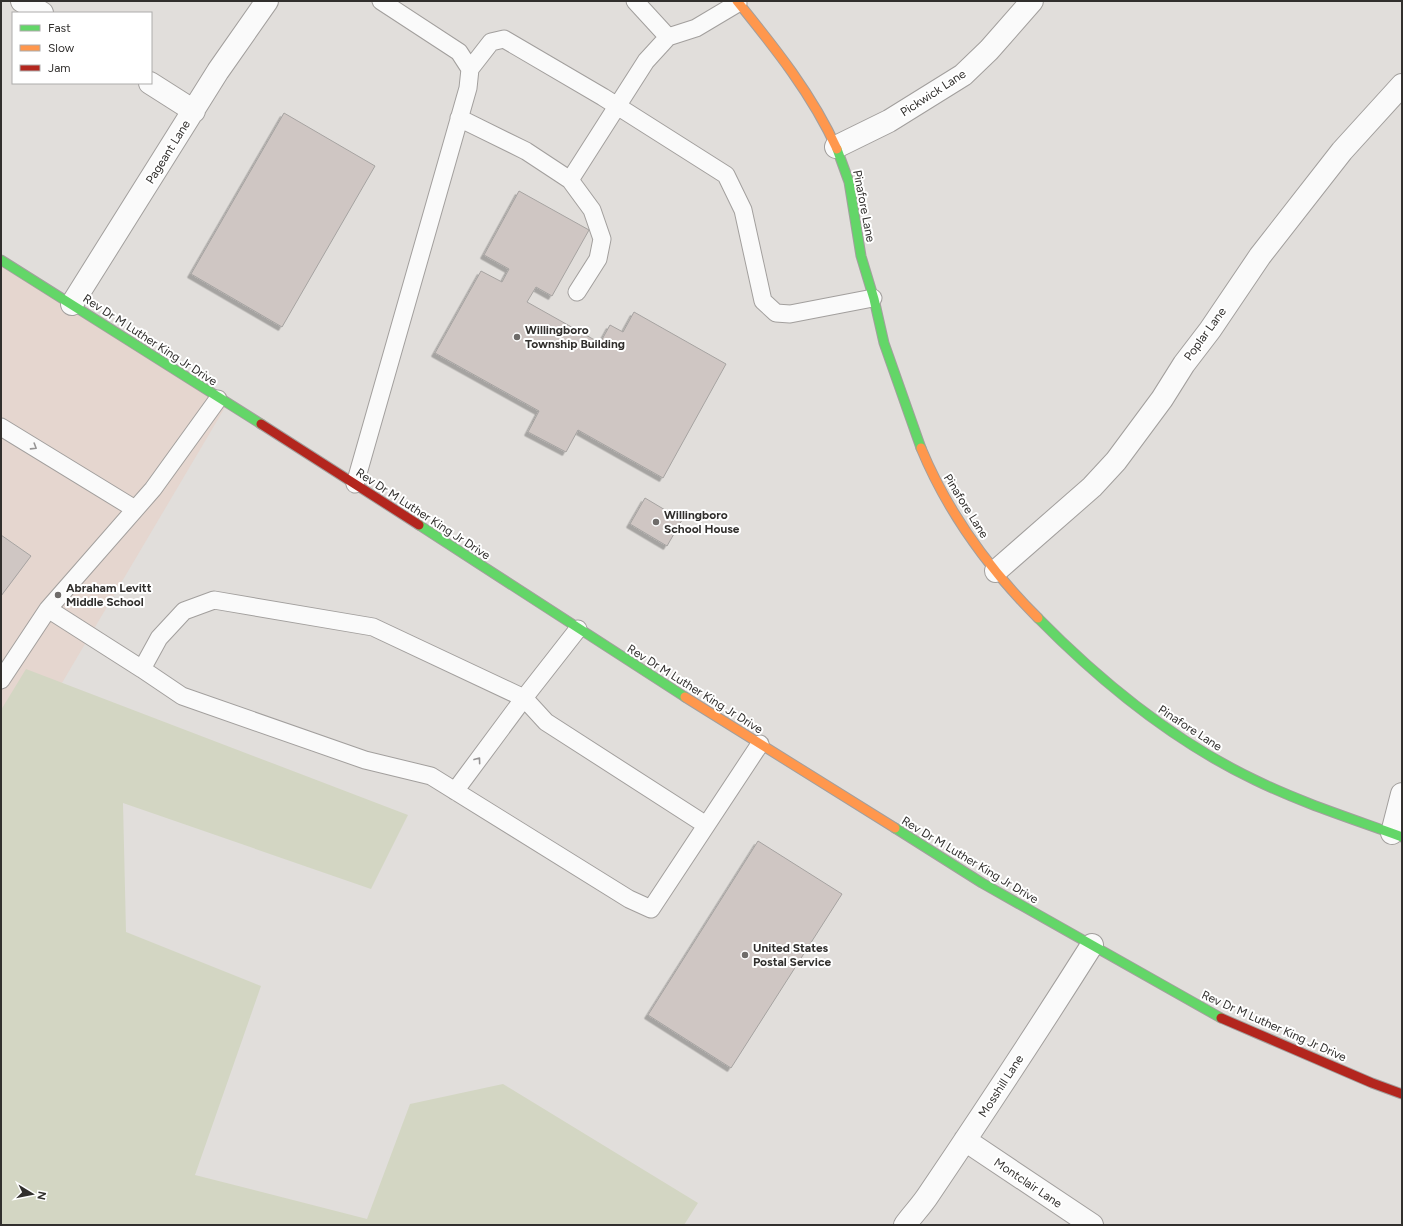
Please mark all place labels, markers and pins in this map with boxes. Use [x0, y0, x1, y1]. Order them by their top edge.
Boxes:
place label: Willingboro Township Building [525, 323, 625, 351]
marker: Willingboro Township Building [512, 332, 522, 342]
place label: Willingboro School House [664, 508, 740, 536]
marker: Willingboro School House [651, 517, 661, 527]
place label: Abraham Levitt Middle School [66, 581, 152, 609]
marker: Abraham Levitt Middle School [53, 590, 63, 600]
place label: United States Postal Service [753, 941, 831, 969]
marker: United States Postal Service [740, 950, 750, 960]

